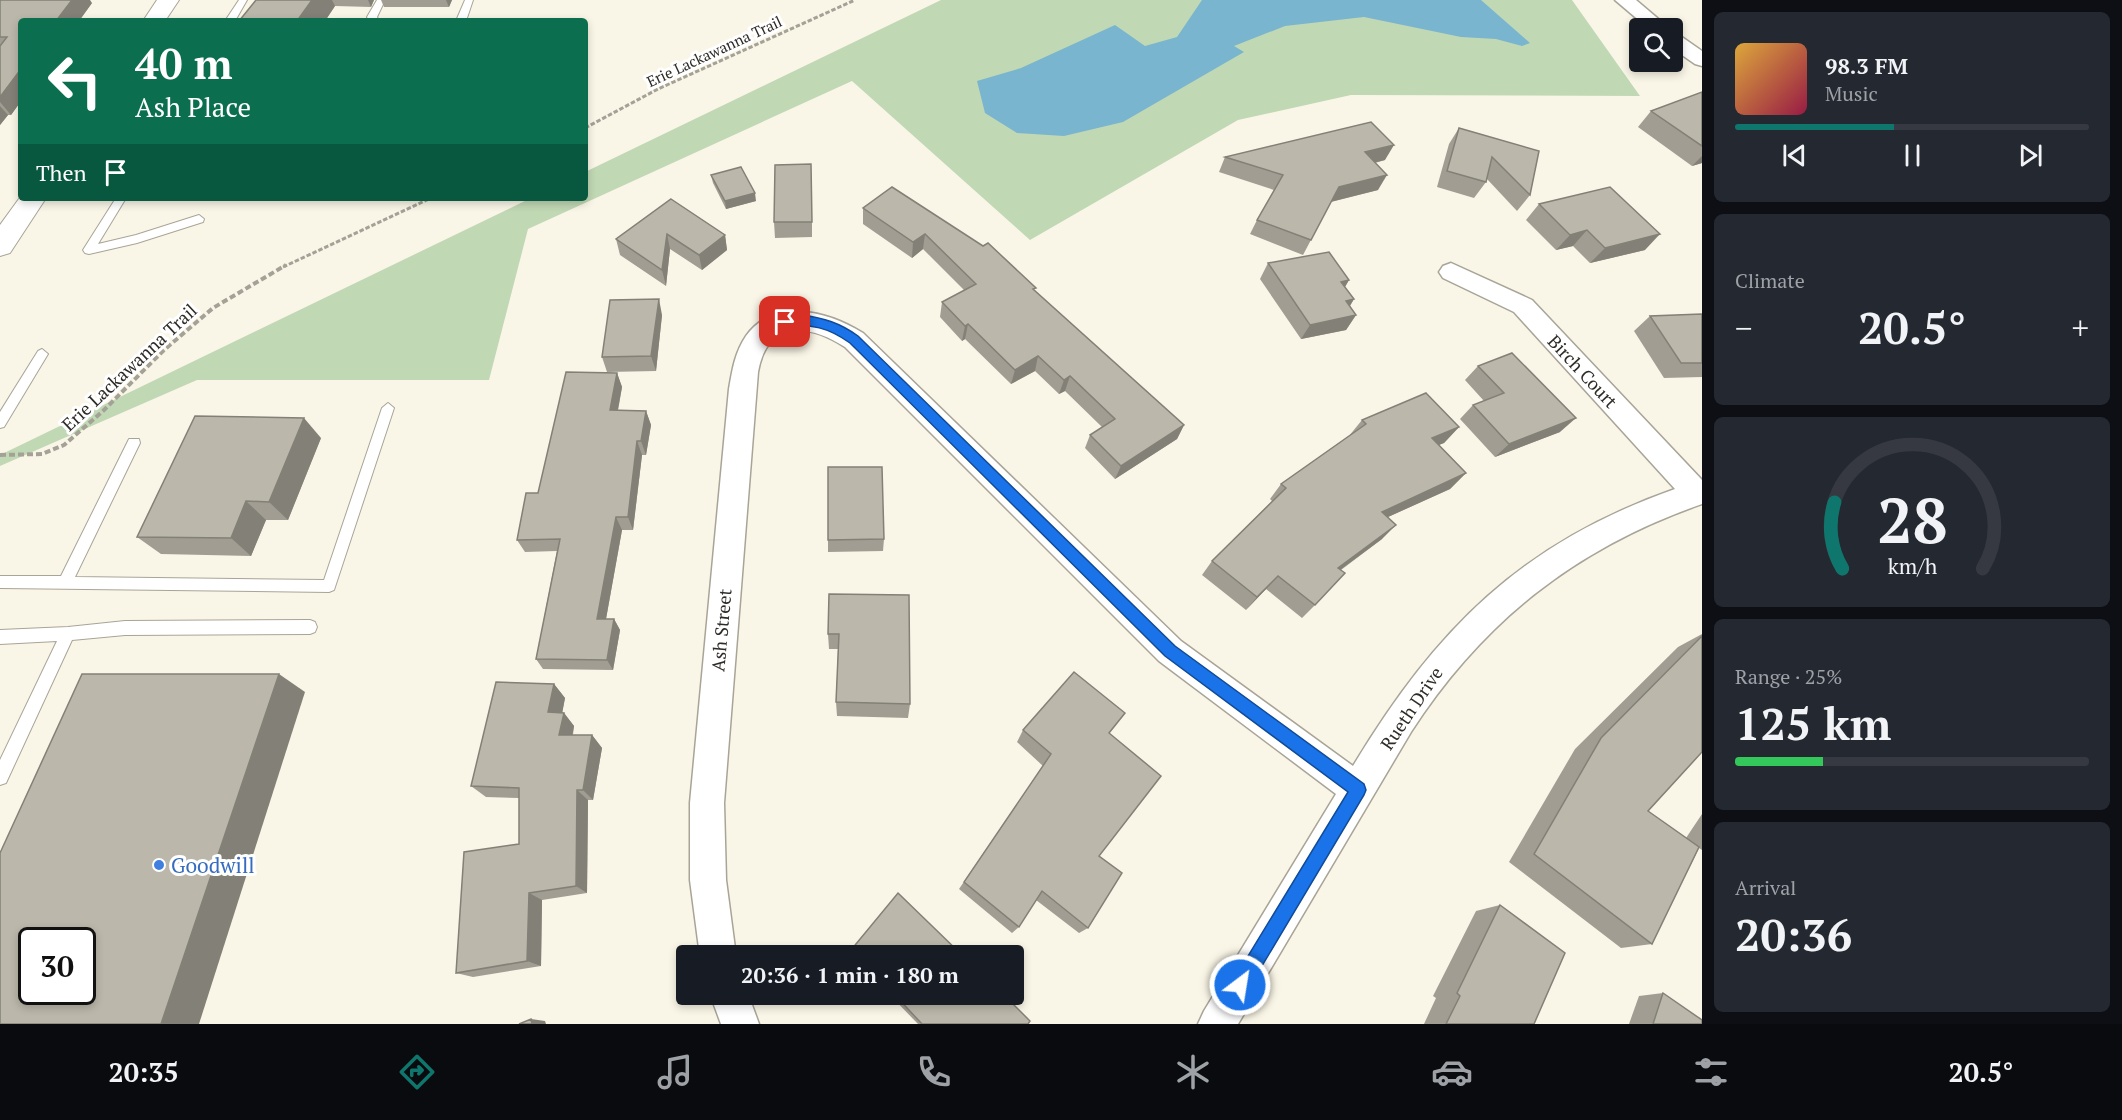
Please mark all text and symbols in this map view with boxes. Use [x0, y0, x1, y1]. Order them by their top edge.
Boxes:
street label: Erie Lackawanna Trail [643, 11, 785, 91]
map controls [1629, 18, 1683, 72]
button: search [1629, 18, 1683, 72]
text: 40 m [135, 35, 233, 91]
icon: left [36, 42, 114, 120]
text: 98.3 FM [1825, 51, 1908, 80]
text: Music [1825, 80, 1878, 107]
text: Ash Place [135, 89, 251, 125]
icon: previous [1778, 139, 1811, 172]
icon: pause [1896, 139, 1929, 172]
icon: next [2014, 139, 2047, 172]
icon: arrive [99, 156, 132, 189]
text: Then [36, 158, 87, 187]
text: Climate [1735, 267, 1805, 294]
pin [759, 296, 810, 347]
text: 20.5° [1858, 297, 1966, 357]
street label: Erie Lackawanna Trail [56, 298, 202, 436]
icon: arrive [768, 305, 801, 338]
text: − [1735, 306, 1753, 349]
text: + [2071, 306, 2089, 349]
street label: Birch Court [1543, 329, 1623, 413]
text: 28 [1877, 478, 1947, 561]
text: km/h [1887, 552, 1937, 580]
street label: Ash Street [705, 587, 737, 672]
street label: Rueth Drive [1374, 662, 1448, 754]
text: Range · 25% [1735, 663, 1842, 690]
text: 125 km [1735, 693, 1891, 753]
place label: Goodwill [171, 851, 255, 879]
marker: Goodwill [152, 858, 166, 872]
text: Arrival [1735, 874, 1796, 901]
text: 20:36 [1735, 904, 1852, 964]
speed limit sign: 30 [18, 927, 96, 1005]
position arrow [1208, 953, 1272, 1017]
text: 20:36 · 1 min · 180 m [741, 960, 959, 989]
icon: directions [396, 1051, 438, 1093]
icon: music [654, 1051, 696, 1093]
icon: phone [913, 1051, 955, 1093]
icon: climate [1172, 1051, 1214, 1093]
icon: car [1431, 1051, 1473, 1093]
icon: filters [1690, 1051, 1732, 1093]
text: 20:35 [108, 1054, 179, 1090]
text: 20.5° [1949, 1054, 2014, 1090]

